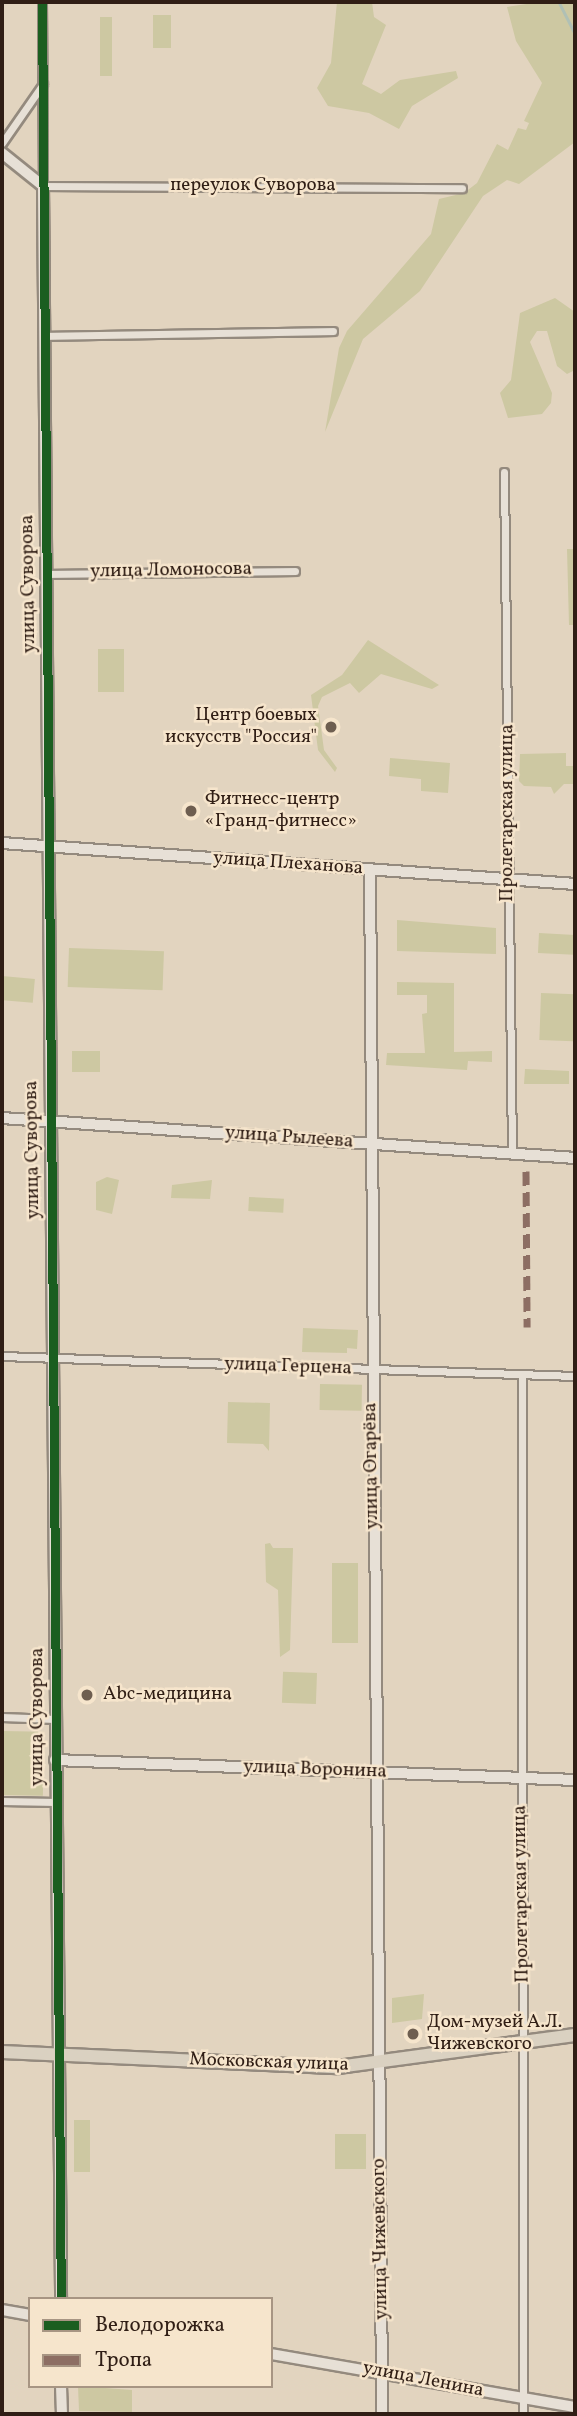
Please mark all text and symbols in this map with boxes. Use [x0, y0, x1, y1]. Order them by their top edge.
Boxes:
street label: переулок Суворова [170, 175, 336, 197]
street label: улица Суворова [16, 515, 42, 653]
street label: улица Ломоносова [90, 558, 252, 584]
place label: Центр боевых искусств "Россия" [165, 705, 317, 749]
marker: Центр боевых искусств "Россия" [323, 719, 339, 735]
street label: Пролетарская улица [497, 724, 519, 902]
place label: Фитнесс-центр «Гранд-фитнесс» [205, 789, 357, 833]
marker: Фитнесс-центр «Гранд-фитнесс» [183, 803, 199, 819]
street label: улица Плеханова [212, 847, 364, 881]
street label: улица Суворова [20, 1081, 46, 1219]
street label: улица Рылеева [224, 1122, 354, 1154]
street label: улица Герцена [224, 1353, 352, 1381]
street label: улица Огарёва [359, 1402, 385, 1530]
street label: улица Суворова [27, 1648, 49, 1786]
place label: Abc-медицина [103, 1684, 232, 1706]
marker: Abc-медицина [77, 1685, 97, 1705]
street label: улица Воронина [243, 1756, 387, 1784]
street label: Пролетарская улица [509, 1805, 535, 1983]
place label: Дом-музей А.Л. Чижевского [427, 2012, 562, 2056]
marker: Дом-музей А.Л. Чижевского [405, 2026, 421, 2042]
street label: Московская улица [189, 2049, 349, 2077]
street label: улица Чижевского [368, 2158, 394, 2320]
legend [28, 2297, 273, 2388]
text: Велодорожка [95, 2311, 225, 2340]
text: Тропа [95, 2346, 152, 2375]
street label: улица Ленина [361, 2357, 485, 2403]

